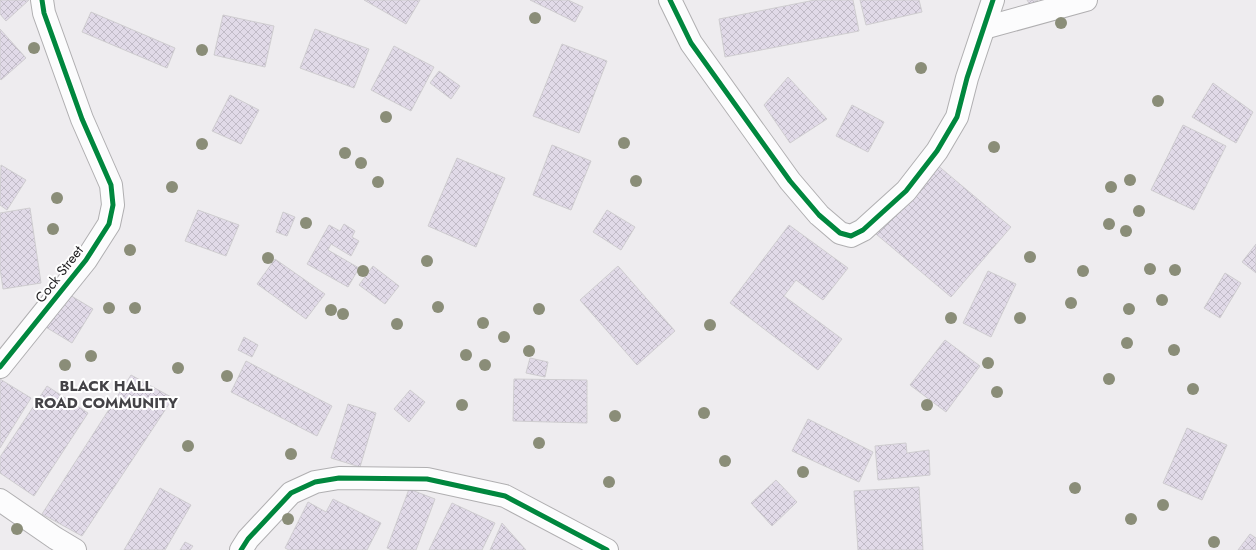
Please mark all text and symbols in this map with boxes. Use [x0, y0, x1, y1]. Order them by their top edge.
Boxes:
street label: Cock Street [30, 241, 88, 307]
district label: BLACK HALL ROAD COMMUNITY [34, 375, 178, 414]

